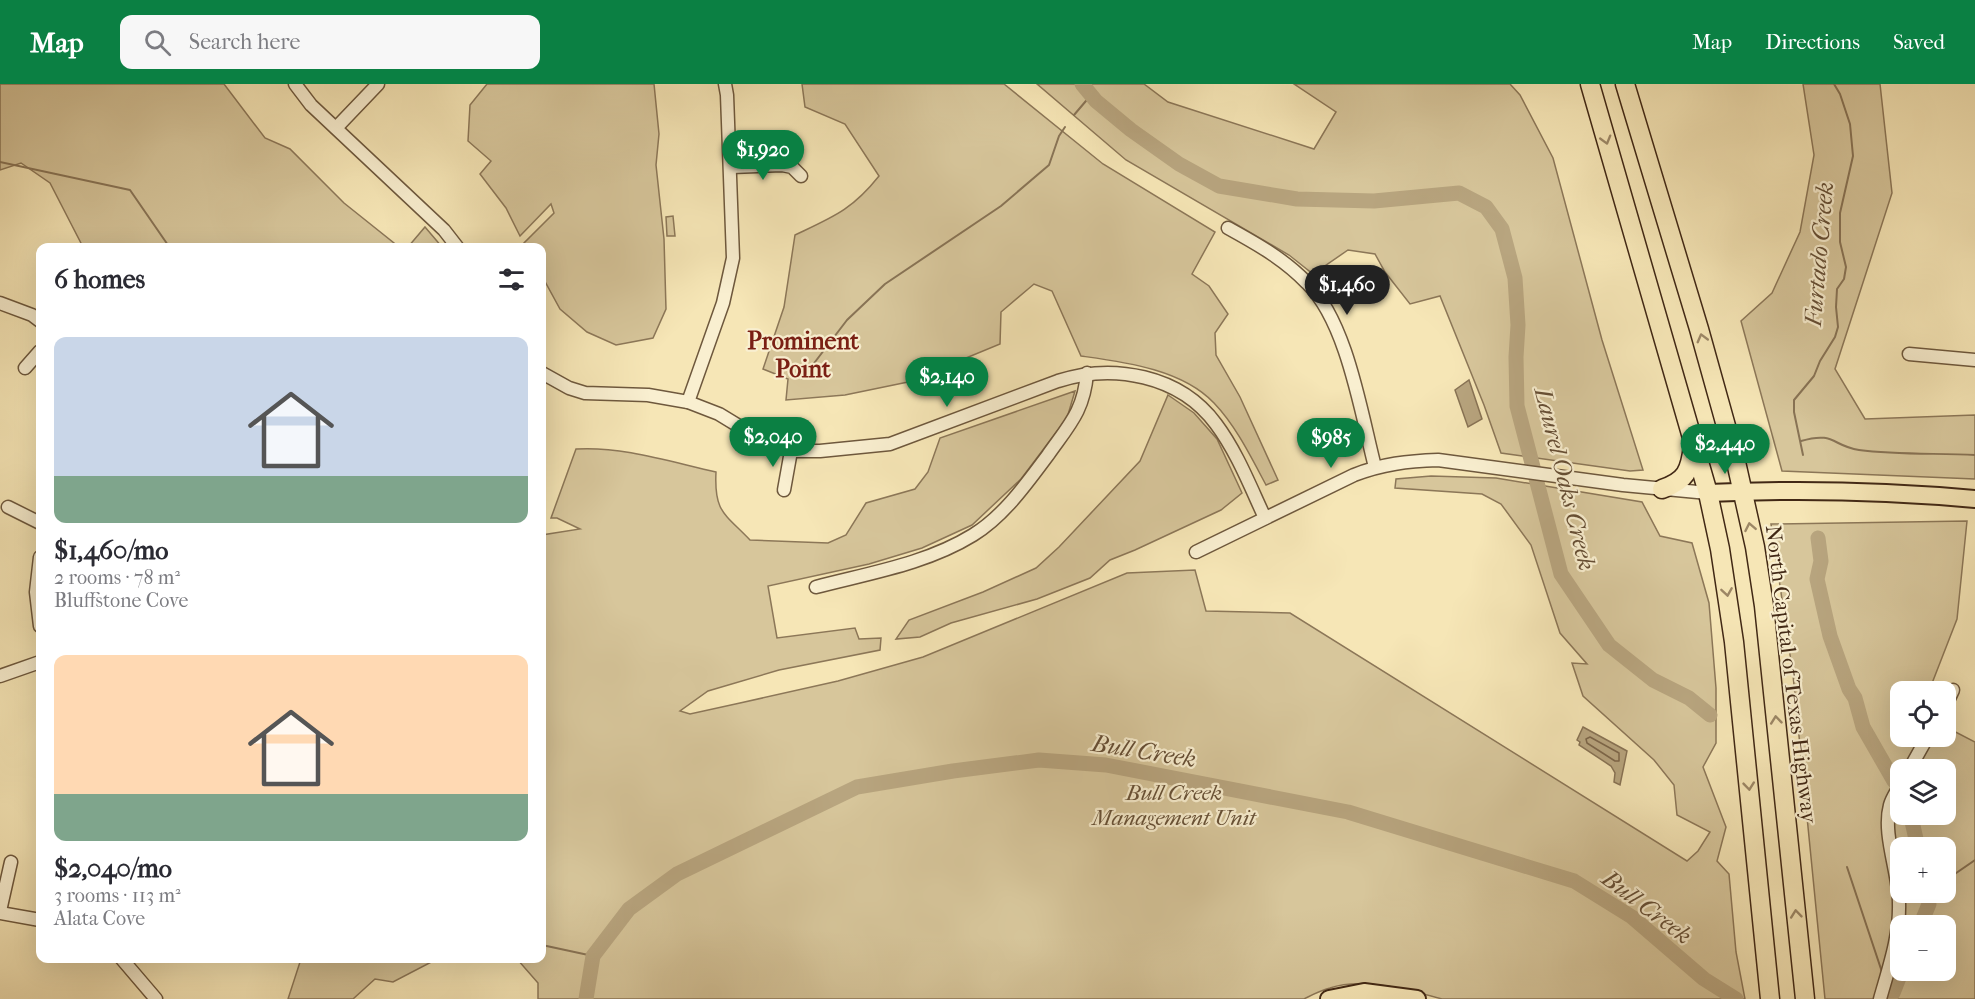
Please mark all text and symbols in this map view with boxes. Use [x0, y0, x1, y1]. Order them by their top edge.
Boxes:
search box [120, 15, 540, 69]
text: Map [30, 26, 84, 59]
icon: search [141, 26, 174, 59]
text: Search here [189, 29, 300, 55]
text: Map [1692, 30, 1732, 54]
text: Directions [1765, 30, 1860, 54]
text: Saved [1893, 30, 1945, 54]
pin: $1,920 [714, 130, 812, 181]
one-way arrow [1599, 135, 1612, 145]
text: $1,920 [736, 138, 790, 161]
water label: Furtado Creek [1799, 181, 1839, 328]
icon: filters [495, 263, 528, 296]
text: 6 homes [54, 264, 145, 295]
pin: $1,460 [1298, 265, 1396, 316]
text: $1,460 [1319, 273, 1375, 296]
district label: Prominent Point [747, 327, 859, 383]
one-way arrow [1697, 333, 1709, 344]
pin: $2,140 [898, 357, 996, 408]
text: $2,140 [919, 365, 975, 388]
icon: home [237, 376, 345, 484]
water label: Laurel Oaks Creek [1528, 383, 1601, 573]
pin: $2,040 [724, 417, 822, 468]
pin: $985 [1295, 418, 1367, 469]
pin: $2,440 [1676, 424, 1774, 475]
text: $2,040 [743, 425, 803, 448]
text: $985 [1311, 426, 1351, 449]
text: $2,440 [1695, 432, 1755, 455]
one-way arrow [1745, 522, 1758, 532]
street label: North Capital of Texas Highway [1760, 524, 1822, 826]
text: $1,460/mo [54, 535, 168, 566]
text: 2 rooms · 78 m² [54, 566, 180, 589]
one-way arrow [1720, 587, 1732, 597]
text: Bluffstone Cove [54, 589, 188, 612]
map controls [1890, 681, 1956, 981]
button: locate [1890, 681, 1956, 747]
icon: home [237, 694, 345, 802]
one-way arrow [1770, 716, 1783, 725]
water label: Bull Creek [1088, 729, 1198, 773]
button: layers [1890, 759, 1956, 825]
park label: Bull Creek Management Unit [1090, 780, 1257, 831]
one-way arrow [1742, 781, 1755, 790]
button: + [1890, 837, 1956, 903]
text: $2,040/mo [54, 853, 172, 884]
water label: Bull Creek [1595, 863, 1697, 950]
text: 3 rooms · 113 m² [54, 884, 181, 907]
text: Alata Cove [54, 907, 145, 930]
one-way arrow [1790, 910, 1803, 919]
button: − [1890, 915, 1956, 981]

